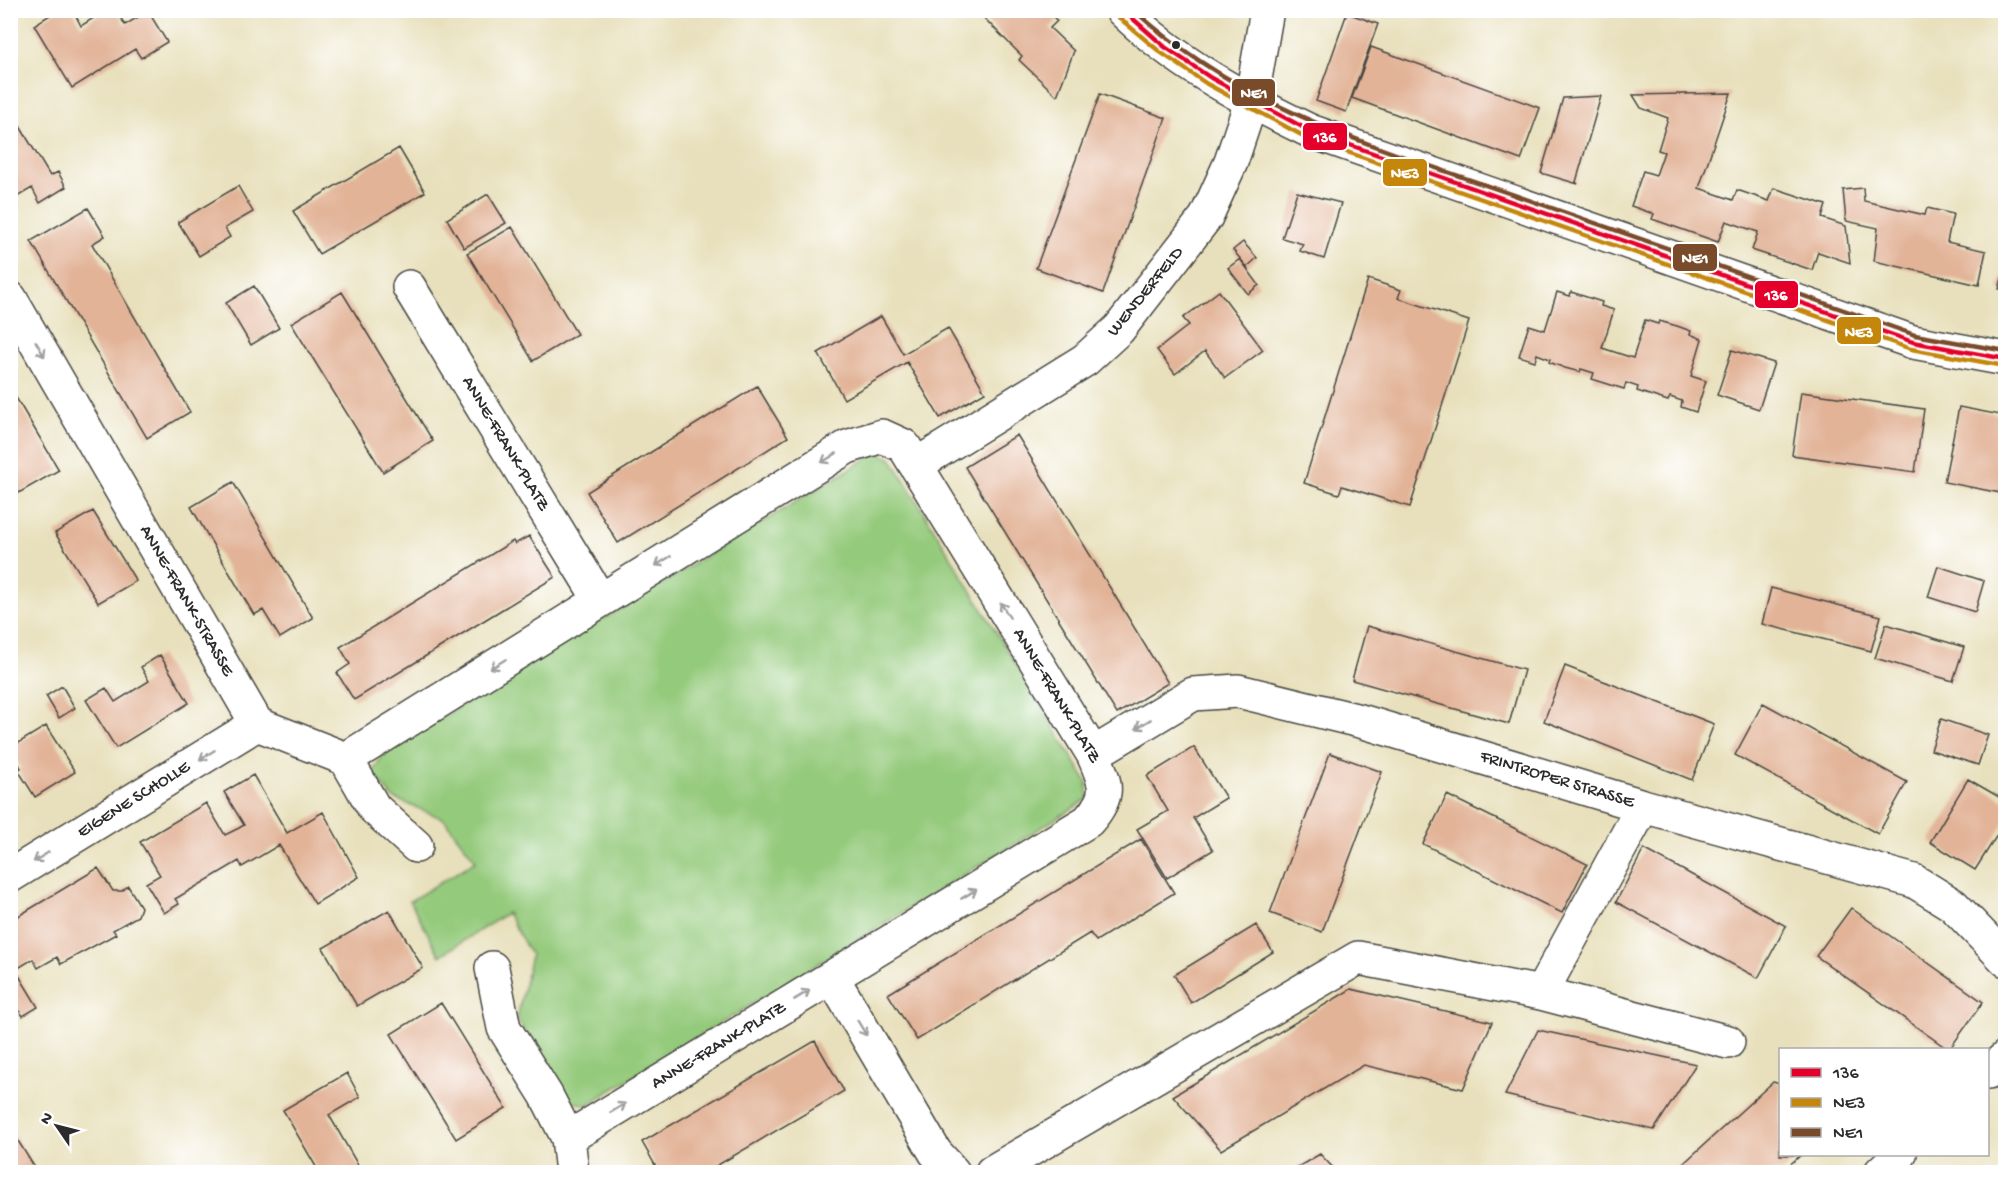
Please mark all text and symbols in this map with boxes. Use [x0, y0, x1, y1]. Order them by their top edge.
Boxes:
unlabelled marker [1170, 39, 1182, 51]
line badge: NE1 [1231, 78, 1276, 107]
text: NE1 [1241, 86, 1267, 105]
line badge: 136 [1302, 122, 1348, 151]
text: 136 [1313, 130, 1337, 149]
line badge: NE3 [1382, 158, 1428, 187]
text: NE3 [1391, 166, 1419, 185]
street label: WENDERFELD [1103, 243, 1189, 341]
line badge: NE1 [1672, 243, 1718, 272]
text: NE1 [1682, 251, 1708, 270]
line badge: 136 [1754, 280, 1799, 309]
text: 136 [1764, 288, 1788, 307]
line badge: NE3 [1836, 316, 1882, 345]
text: NE3 [1845, 325, 1873, 344]
one-way arrow [34, 340, 46, 357]
street label: ANNE-FRANK-PLATZ [457, 373, 554, 515]
one-way arrow [821, 453, 838, 465]
street label: ANNE-FRANK-STRASSE [134, 522, 238, 681]
one-way arrow [655, 556, 672, 568]
one-way arrow [998, 602, 1010, 619]
street label: ANNE-FRANK-PLATZ [1008, 625, 1105, 767]
one-way arrow [490, 659, 507, 671]
one-way arrow [1135, 718, 1152, 730]
street label: FRINTROPER STRASSE [1476, 746, 1637, 814]
one-way arrow [199, 749, 216, 761]
street label: EIGENE SCHOLLE [74, 757, 195, 843]
one-way arrow [33, 852, 50, 864]
one-way arrow [960, 887, 977, 899]
one-way arrow [793, 989, 810, 1001]
street label: ANNE-FRANK-PLATZ [648, 997, 790, 1094]
one-way arrow [856, 1019, 868, 1036]
legend [1779, 1048, 1989, 1156]
text: 136 [1832, 1064, 1860, 1085]
text: NE3 [1833, 1094, 1865, 1115]
north arrow [27, 1096, 87, 1156]
one-way arrow [609, 1101, 626, 1113]
text: N [37, 1109, 59, 1129]
text: NE1 [1833, 1124, 1863, 1145]

